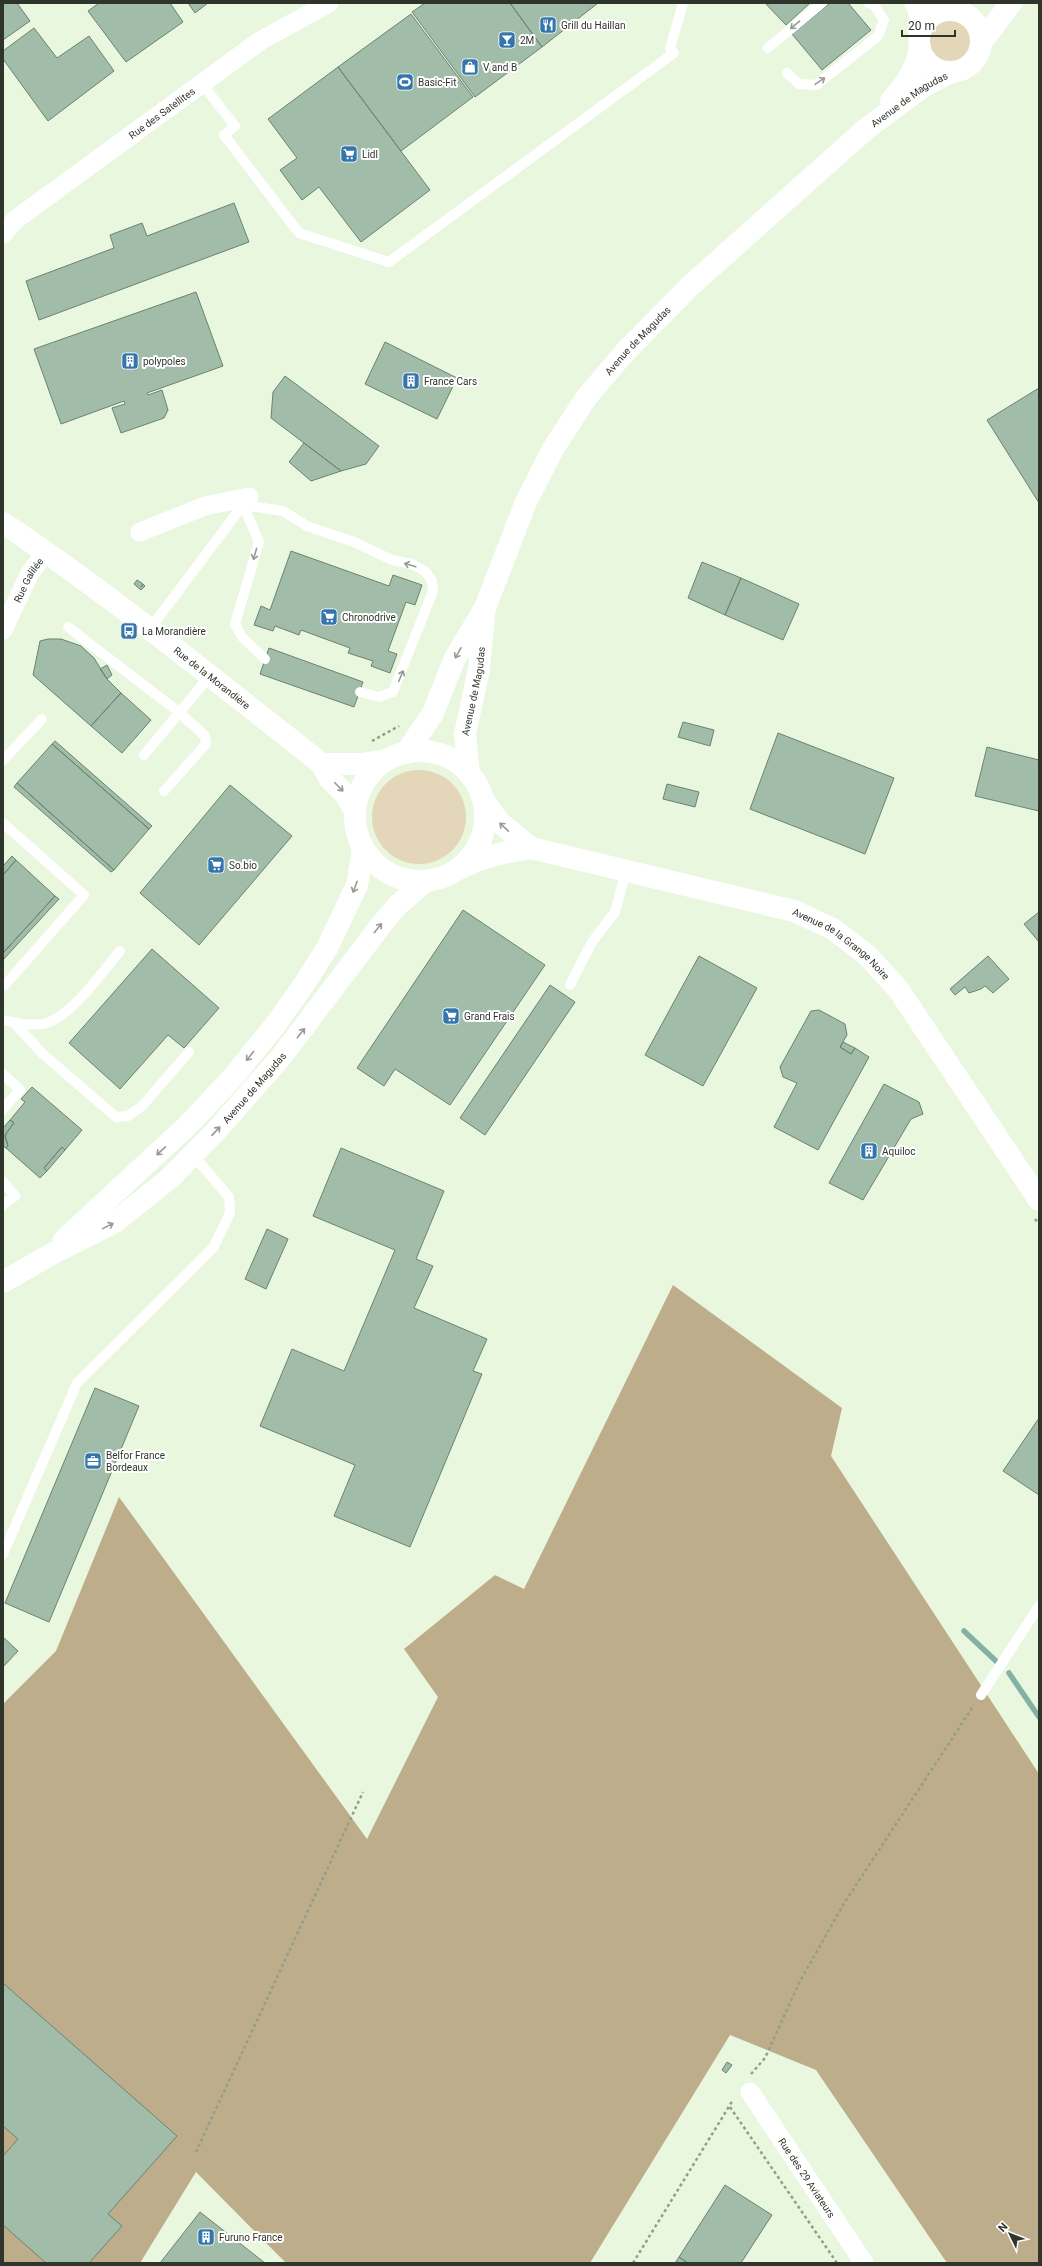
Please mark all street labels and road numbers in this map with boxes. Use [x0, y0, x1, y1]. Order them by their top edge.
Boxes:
street label: Avenue de Magudas [869, 70, 949, 129]
street label: Rue des Satellites [126, 85, 197, 141]
street label: Avenue de Magudas [603, 304, 673, 377]
street label: Rue Galilée [11, 555, 45, 604]
street label: Rue de la Morandière [172, 644, 252, 711]
street label: Avenue de Magudas [459, 646, 487, 736]
street label: Avenue de la Grange Noire [791, 906, 892, 982]
street label: Avenue de Magudas [220, 1050, 288, 1125]
street label: Rue des 29 Aviateurs [777, 2136, 838, 2220]

